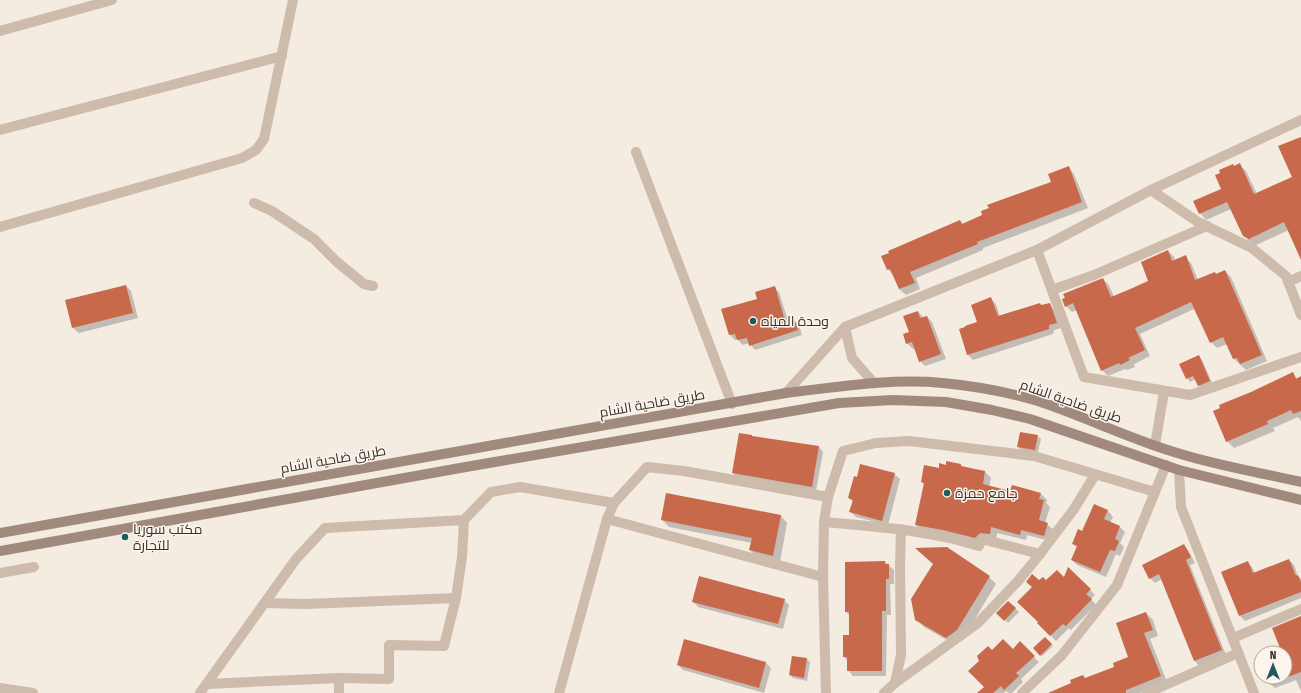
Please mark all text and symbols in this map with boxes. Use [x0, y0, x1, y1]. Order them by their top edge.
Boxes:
place label: وحدة المياه [761, 313, 829, 330]
marker: وحدة المياه [748, 316, 758, 326]
street label: طريق ضاحية الشام [1017, 376, 1124, 428]
street label: طريق ضاحية الشام [598, 386, 706, 422]
street label: طريق ضاحية الشام [279, 442, 387, 478]
place label: جامع حمزة [955, 485, 1018, 502]
marker: جامع حمزة [942, 488, 952, 498]
place label: مكتب سوريا للتجارة [133, 521, 202, 554]
marker: مكتب سوريا للتجارة [120, 532, 130, 542]
north arrow [1253, 645, 1293, 685]
text: N [1270, 649, 1276, 662]

